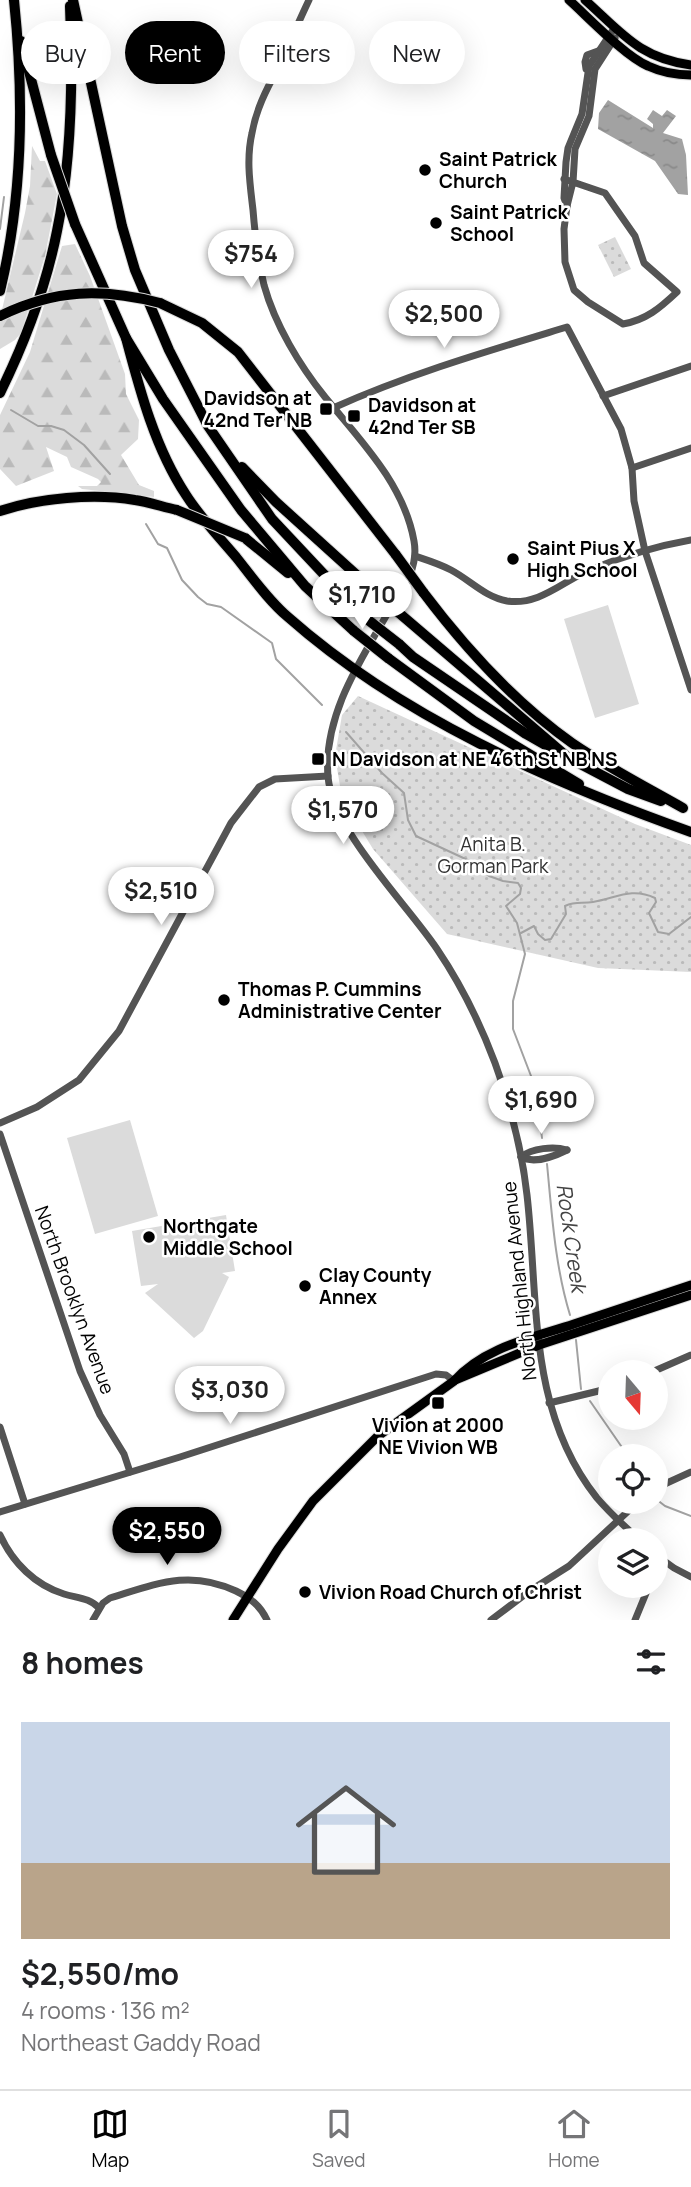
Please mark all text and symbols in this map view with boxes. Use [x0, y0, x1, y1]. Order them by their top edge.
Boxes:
chip: Buy [21, 21, 111, 84]
chip: Rent [125, 21, 225, 84]
chip: Filters [239, 21, 355, 84]
chip: New [369, 21, 465, 84]
place label: Saint Patrick Church [439, 146, 558, 194]
marker: Saint Patrick Church [417, 162, 433, 178]
place label: Saint Patrick School [450, 199, 569, 247]
marker: Saint Patrick School [428, 215, 444, 231]
pin: $754 [210, 230, 292, 290]
text: $754 [224, 237, 278, 269]
pin: $2,500 [387, 290, 501, 350]
text: $2,500 [405, 297, 483, 329]
place label: Davidson at 42nd Ter NB [203, 385, 312, 433]
place label: Davidson at 42nd Ter SB [368, 392, 476, 440]
marker: Davidson at 42nd Ter NB [318, 401, 334, 417]
marker: Davidson at 42nd Ter SB [346, 408, 362, 424]
place label: Saint Pius X High School [527, 535, 638, 583]
marker: Saint Pius X High School [505, 551, 521, 567]
pin: $1,710 [305, 572, 419, 631]
text: $1,710 [328, 578, 396, 610]
place label: N Davidson at NE 46th St NB NS [332, 746, 618, 772]
marker: N Davidson at NE 46th St NB NS [310, 751, 326, 767]
pin: $1,570 [286, 786, 400, 846]
text: $1,570 [307, 793, 379, 825]
park label: Anita B. Gorman Park [437, 831, 549, 879]
pin: $2,510 [104, 867, 218, 927]
text: $2,510 [124, 874, 198, 906]
place label: Thomas P. Cummins Administrative Center [238, 976, 442, 1024]
marker: Thomas P. Cummins Administrative Center [216, 992, 232, 1008]
pin: $1,690 [484, 1076, 598, 1136]
text: $1,690 [504, 1083, 578, 1115]
street label: North Highland Avenue [496, 1180, 542, 1382]
water label: Rock Creek [551, 1182, 594, 1296]
street label: North Brooklyn Avenue [29, 1202, 121, 1398]
place label: Northgate Middle School [163, 1213, 293, 1261]
marker: Northgate Middle School [141, 1229, 157, 1245]
place label: Clay County Annex [319, 1262, 432, 1310]
marker: Clay County Annex [297, 1278, 313, 1294]
north arrow [598, 1360, 668, 1430]
map controls [598, 1360, 668, 1598]
pin: $3,030 [173, 1366, 287, 1426]
text: $3,030 [191, 1373, 269, 1405]
marker: Vivion at 2000 NE Vivion WB [430, 1395, 446, 1411]
place label: Vivion at 2000 NE Vivion WB [372, 1412, 504, 1460]
button: locate [598, 1444, 668, 1514]
pin: $2,550 [110, 1508, 224, 1567]
text: $2,550 [128, 1514, 206, 1546]
button: layers [598, 1528, 668, 1598]
place label: Vivion Road Church of Christ [319, 1579, 582, 1605]
marker: Vivion Road Church of Christ [297, 1584, 313, 1600]
text: 8 homes [21, 1642, 144, 1683]
icon: filters [632, 1643, 670, 1681]
icon: home [283, 1767, 409, 1893]
text: $2,550/mo [21, 1953, 179, 1994]
text: 4 rooms · 136 m² [21, 1994, 190, 2026]
text: Northeast Gaddy Road [21, 2026, 261, 2058]
tab: Map [91, 2105, 129, 2173]
tab: Saved [312, 2105, 366, 2173]
tab: Home [548, 2105, 600, 2173]

